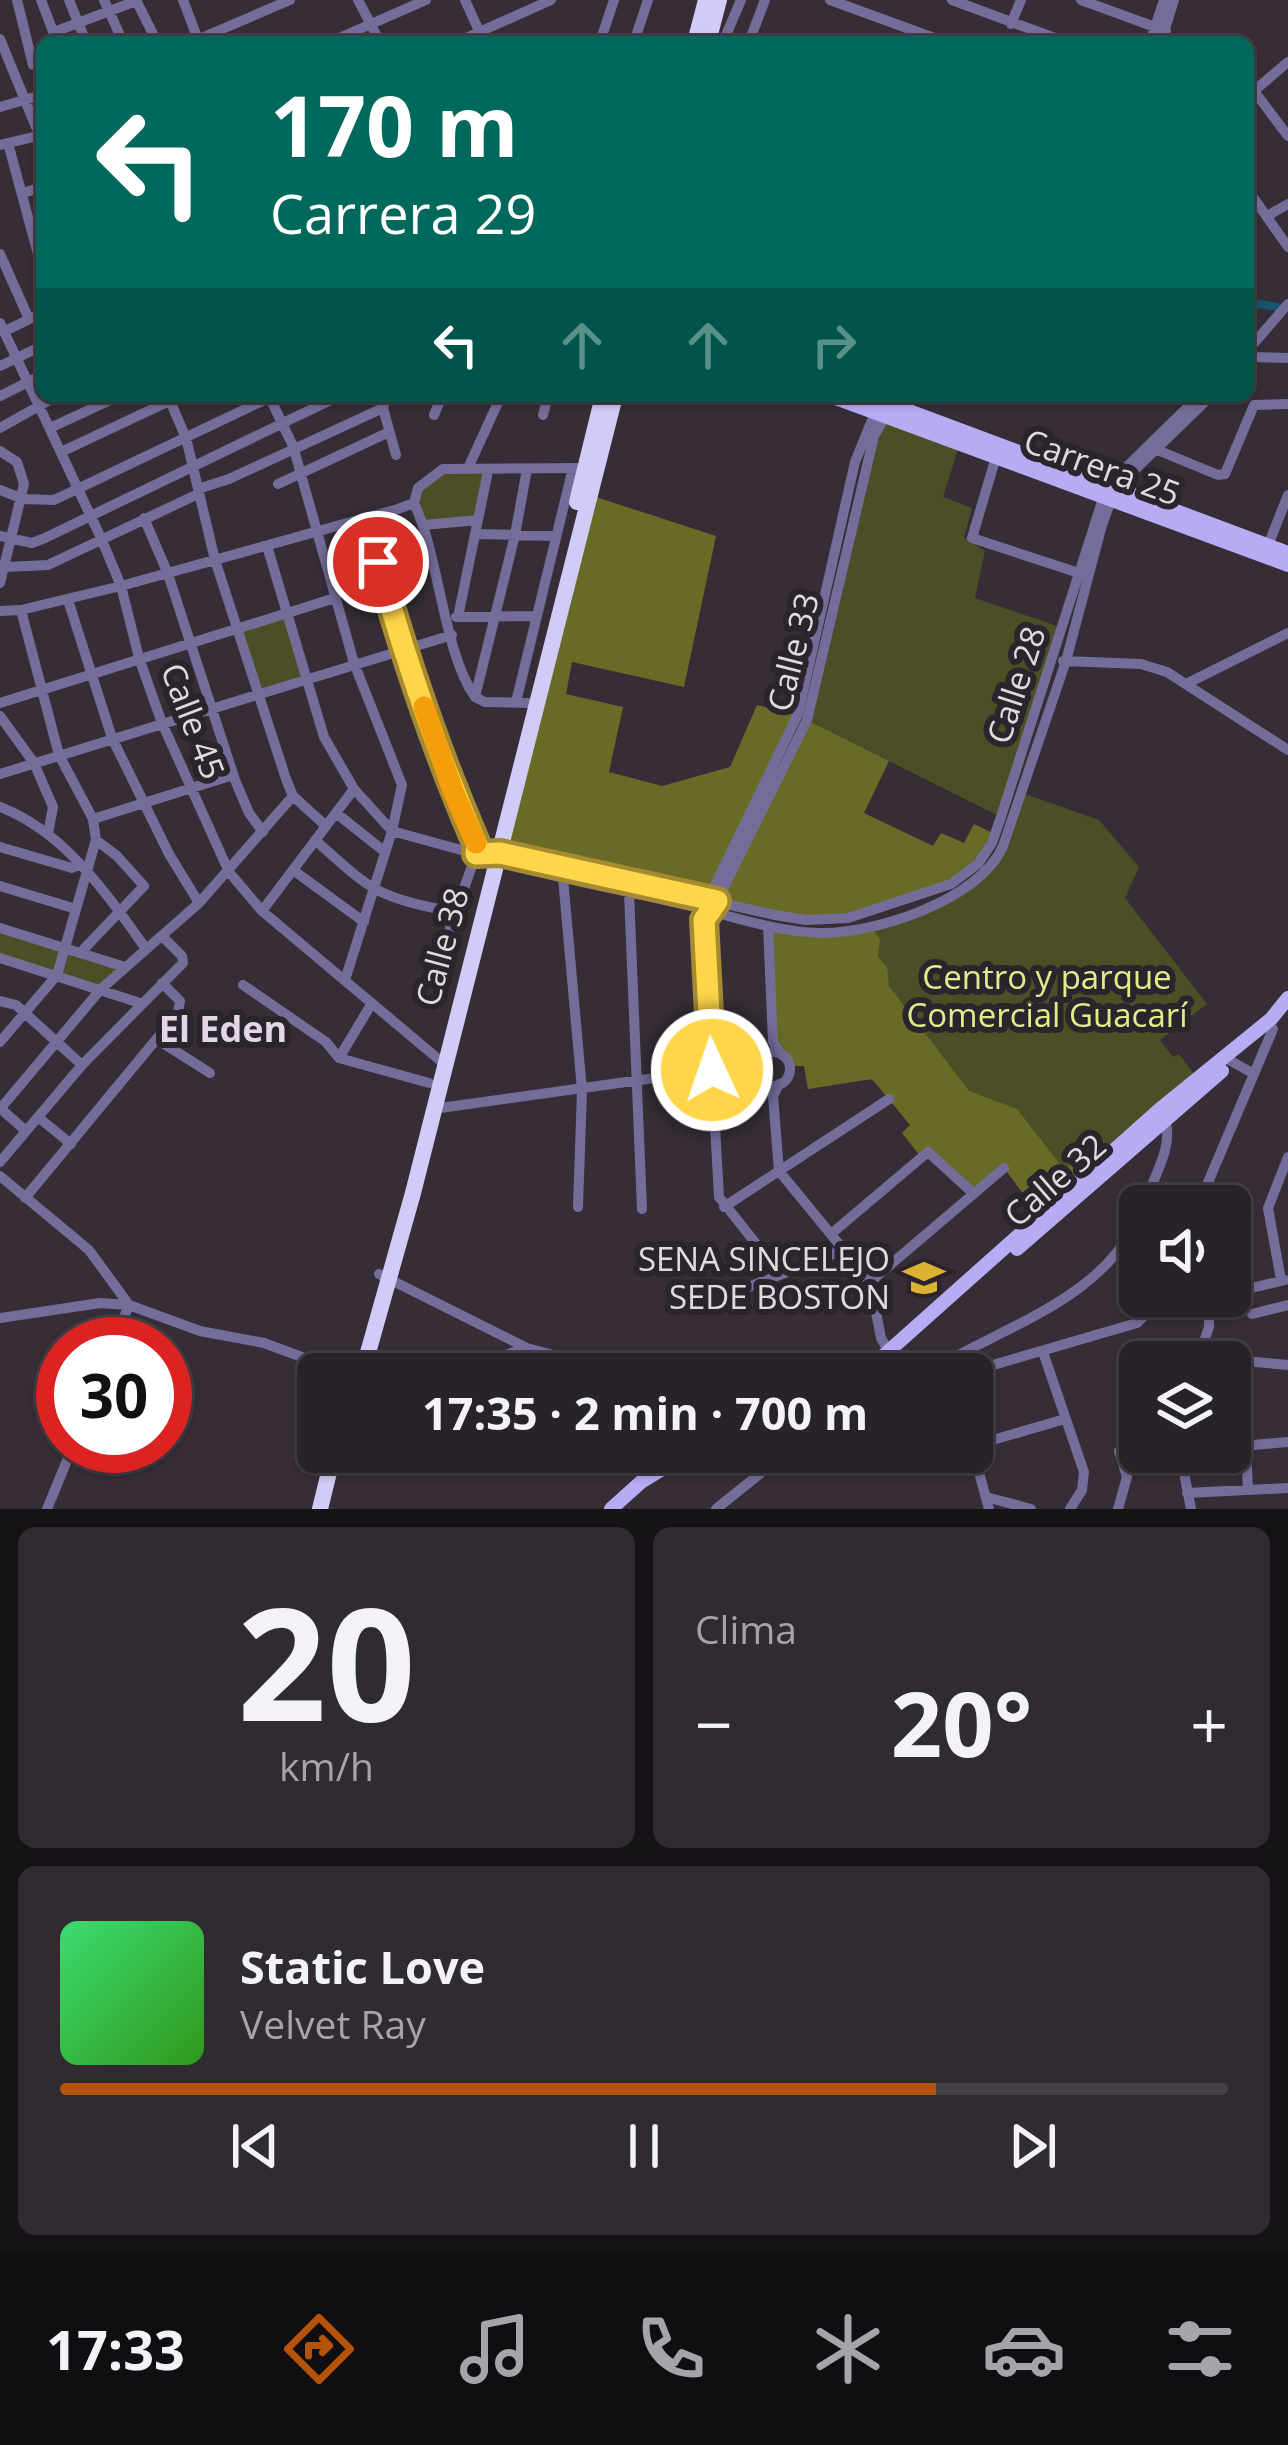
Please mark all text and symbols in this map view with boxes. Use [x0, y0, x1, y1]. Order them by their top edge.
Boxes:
text: 170 m [270, 67, 518, 182]
icon: left [72, 84, 228, 240]
text: Carrera 29 [270, 176, 536, 250]
icon: left [423, 312, 489, 378]
icon: ahead [549, 312, 615, 378]
icon: ahead [675, 312, 741, 378]
icon: right [801, 312, 867, 378]
street label: Carrera 25 [1018, 418, 1186, 516]
pin [327, 511, 429, 613]
icon: arrive [345, 529, 411, 595]
street label: Calle 33 [756, 588, 829, 716]
street label: Calle 28 [975, 621, 1056, 749]
street label: Calle 45 [151, 656, 236, 785]
street label: Calle 38 [404, 883, 479, 1011]
park label: Centro y parque Comercial Guacarí [906, 954, 1188, 1037]
district label: El Eden [159, 1004, 287, 1053]
position arrow [649, 1007, 775, 1133]
street label: Calle 32 [994, 1123, 1115, 1236]
map controls [1119, 1185, 1251, 1473]
button: sound [1119, 1185, 1251, 1317]
place label: SENA SINCELEJO SEDE BOSTON [638, 1236, 890, 1319]
school or university icon: SENA SINCELEJO SEDE BOSTON [901, 1255, 947, 1301]
speed limit sign: 30 [36, 1317, 192, 1473]
button: layers [1119, 1341, 1251, 1473]
text: 17:35 · 2 min · 700 m [422, 1382, 868, 1443]
text: 20 [237, 1554, 416, 1767]
text: Clima [695, 1602, 797, 1655]
text: 20° [891, 1661, 1032, 1783]
text: − [695, 1678, 733, 1768]
text: + [1190, 1678, 1228, 1768]
text: km/h [279, 1739, 374, 1792]
text: Static Love [240, 1936, 485, 1997]
text: Velvet Ray [240, 1997, 426, 2050]
icon: previous [222, 2113, 288, 2179]
icon: pause [611, 2113, 677, 2179]
icon: next [1000, 2113, 1066, 2179]
icon: directions [277, 2307, 361, 2391]
icon: music [453, 2307, 537, 2391]
icon: phone [629, 2307, 713, 2391]
icon: climate [806, 2307, 890, 2391]
icon: car [982, 2307, 1066, 2391]
icon: filters [1158, 2307, 1242, 2391]
text: 17:33 [46, 2312, 185, 2386]

